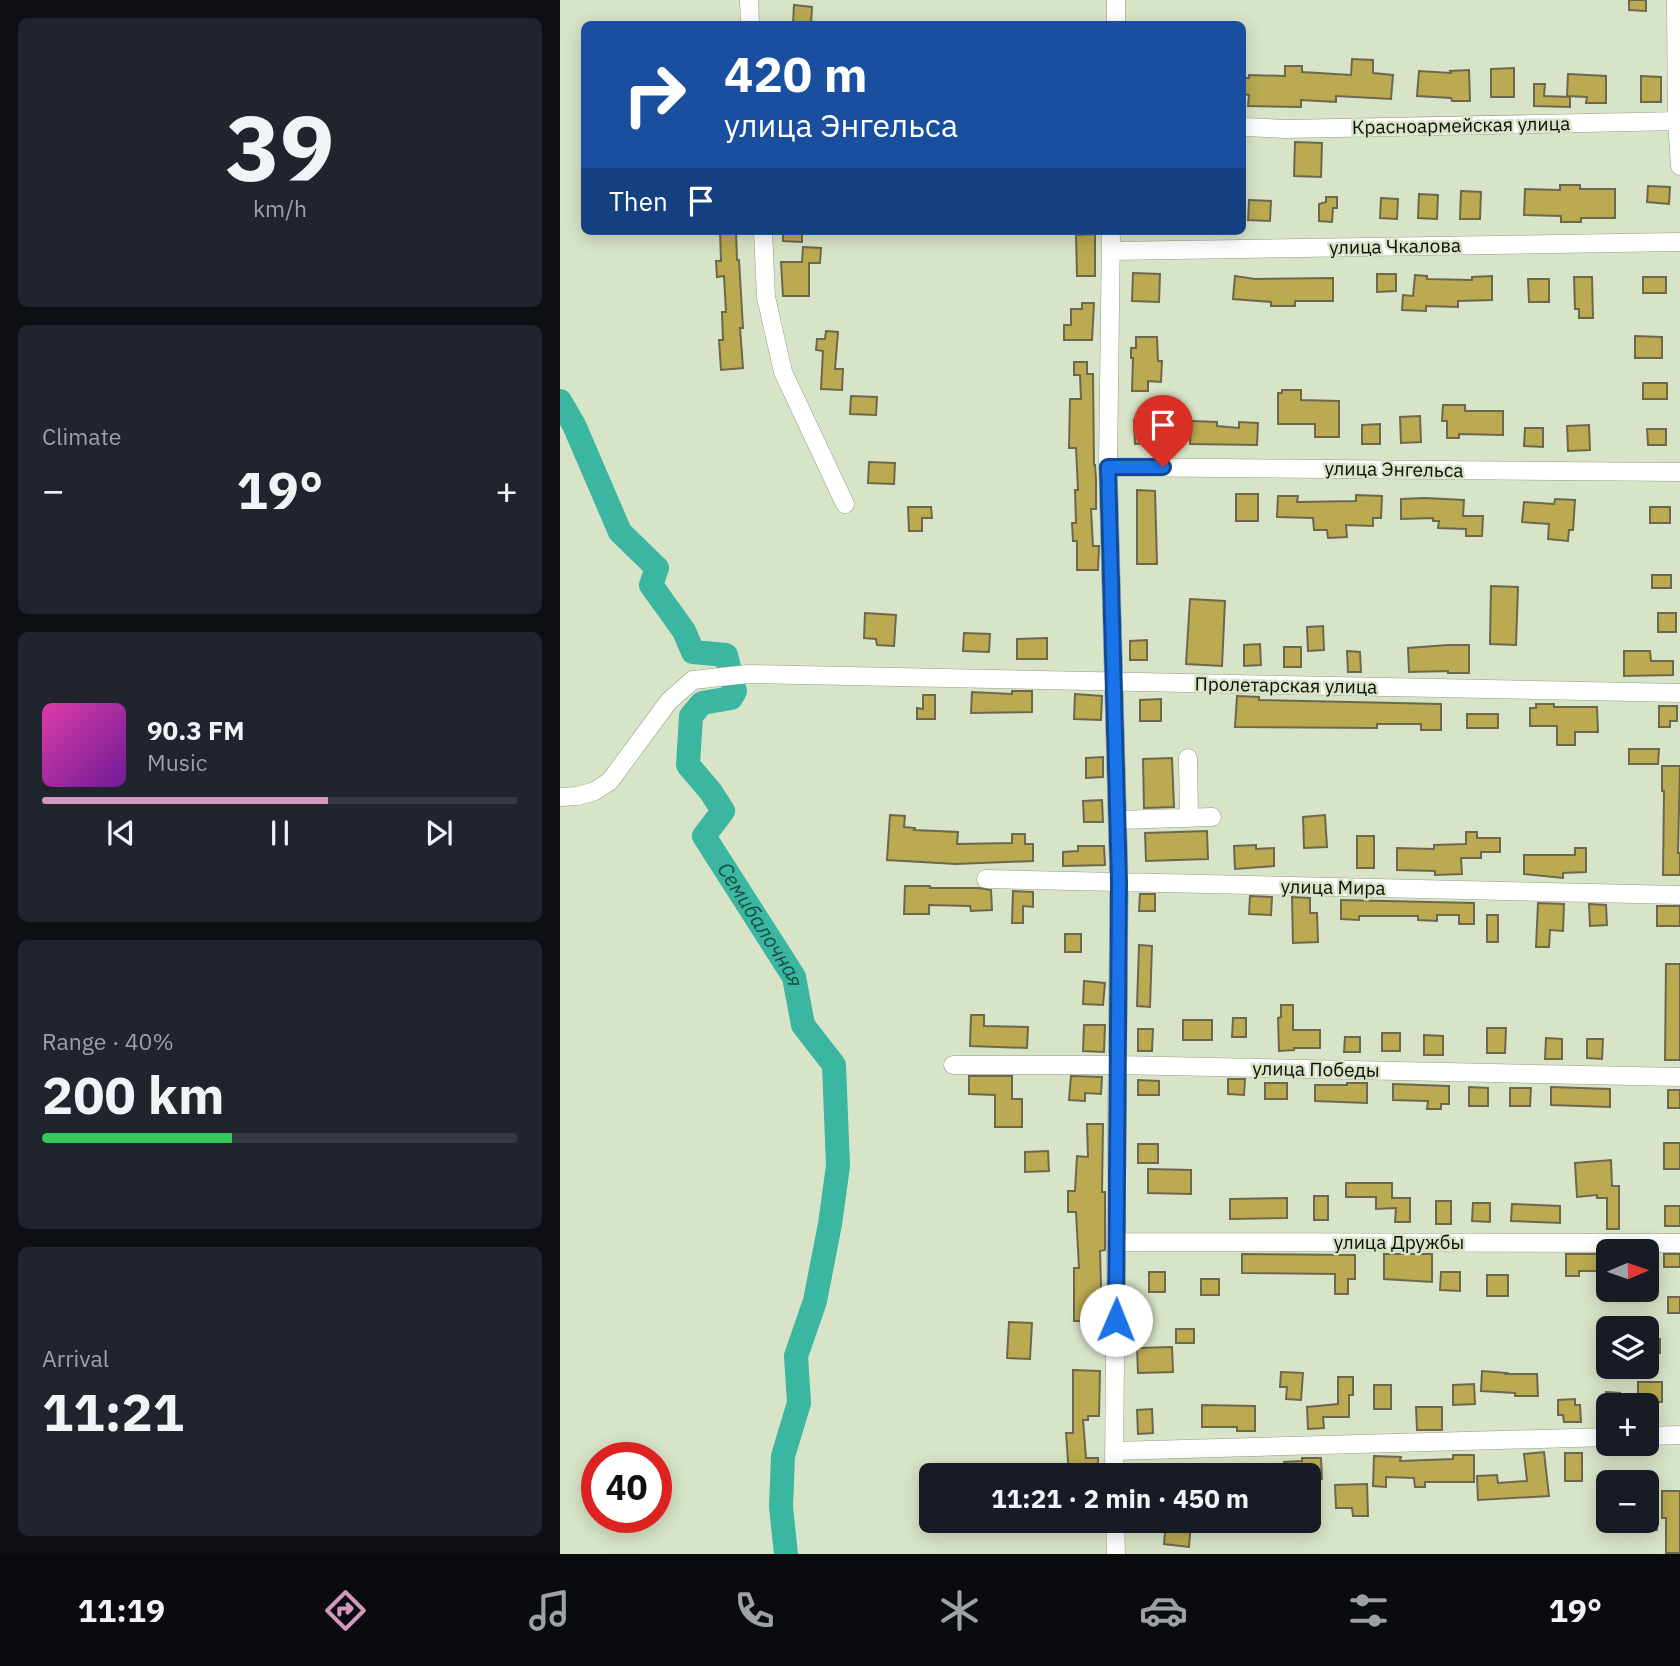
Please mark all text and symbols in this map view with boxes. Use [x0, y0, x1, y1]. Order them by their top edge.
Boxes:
text: 420 m [724, 42, 868, 105]
icon: right [609, 49, 700, 140]
text: 39 [225, 88, 335, 206]
text: улица Энгельса [724, 104, 958, 146]
street label: Красноармейская улица [1352, 111, 1570, 139]
icon: arrive [682, 182, 720, 220]
text: Then [609, 184, 668, 218]
text: km/h [253, 193, 307, 223]
street label: улица Чкалова [1329, 233, 1461, 259]
pin [1133, 395, 1193, 467]
icon: arrive [1144, 406, 1182, 444]
text: Climate [42, 421, 121, 451]
text: 19° [237, 456, 323, 523]
street label: улица Энгельса [1324, 456, 1464, 482]
text: − [42, 465, 65, 514]
text: + [495, 465, 518, 514]
street label: Пролетарская улица [1194, 671, 1378, 699]
text: 90.3 FM [147, 713, 245, 747]
text: Music [147, 747, 207, 777]
icon: previous [102, 814, 140, 852]
icon: pause [261, 814, 299, 852]
icon: next [420, 814, 458, 852]
water label: Семибалочная [711, 857, 811, 989]
street label: улица Мира [1280, 874, 1386, 900]
text: Range · 40% [42, 1026, 174, 1056]
street label: улица Победы [1252, 1056, 1380, 1082]
text: 200 km [42, 1061, 224, 1128]
street label: улица Дружбы [1334, 1230, 1464, 1254]
north arrow [1596, 1239, 1659, 1302]
map controls [1596, 1239, 1659, 1533]
position arrow [1079, 1283, 1153, 1357]
button: layers [1596, 1316, 1659, 1379]
text: Arrival [42, 1343, 109, 1373]
text: 11:21 [42, 1378, 184, 1445]
button: + [1596, 1393, 1659, 1456]
speed limit sign: 40 [581, 1442, 672, 1533]
button: − [1596, 1470, 1659, 1533]
text: 11:21 · 2 min · 450 m [991, 1481, 1249, 1515]
icon: directions [321, 1586, 370, 1635]
icon: music [525, 1586, 574, 1635]
icon: phone [730, 1586, 779, 1635]
icon: climate [935, 1586, 984, 1635]
icon: car [1139, 1586, 1188, 1635]
icon: filters [1344, 1586, 1393, 1635]
text: 11:19 [78, 1589, 165, 1631]
text: 19° [1549, 1589, 1602, 1631]

